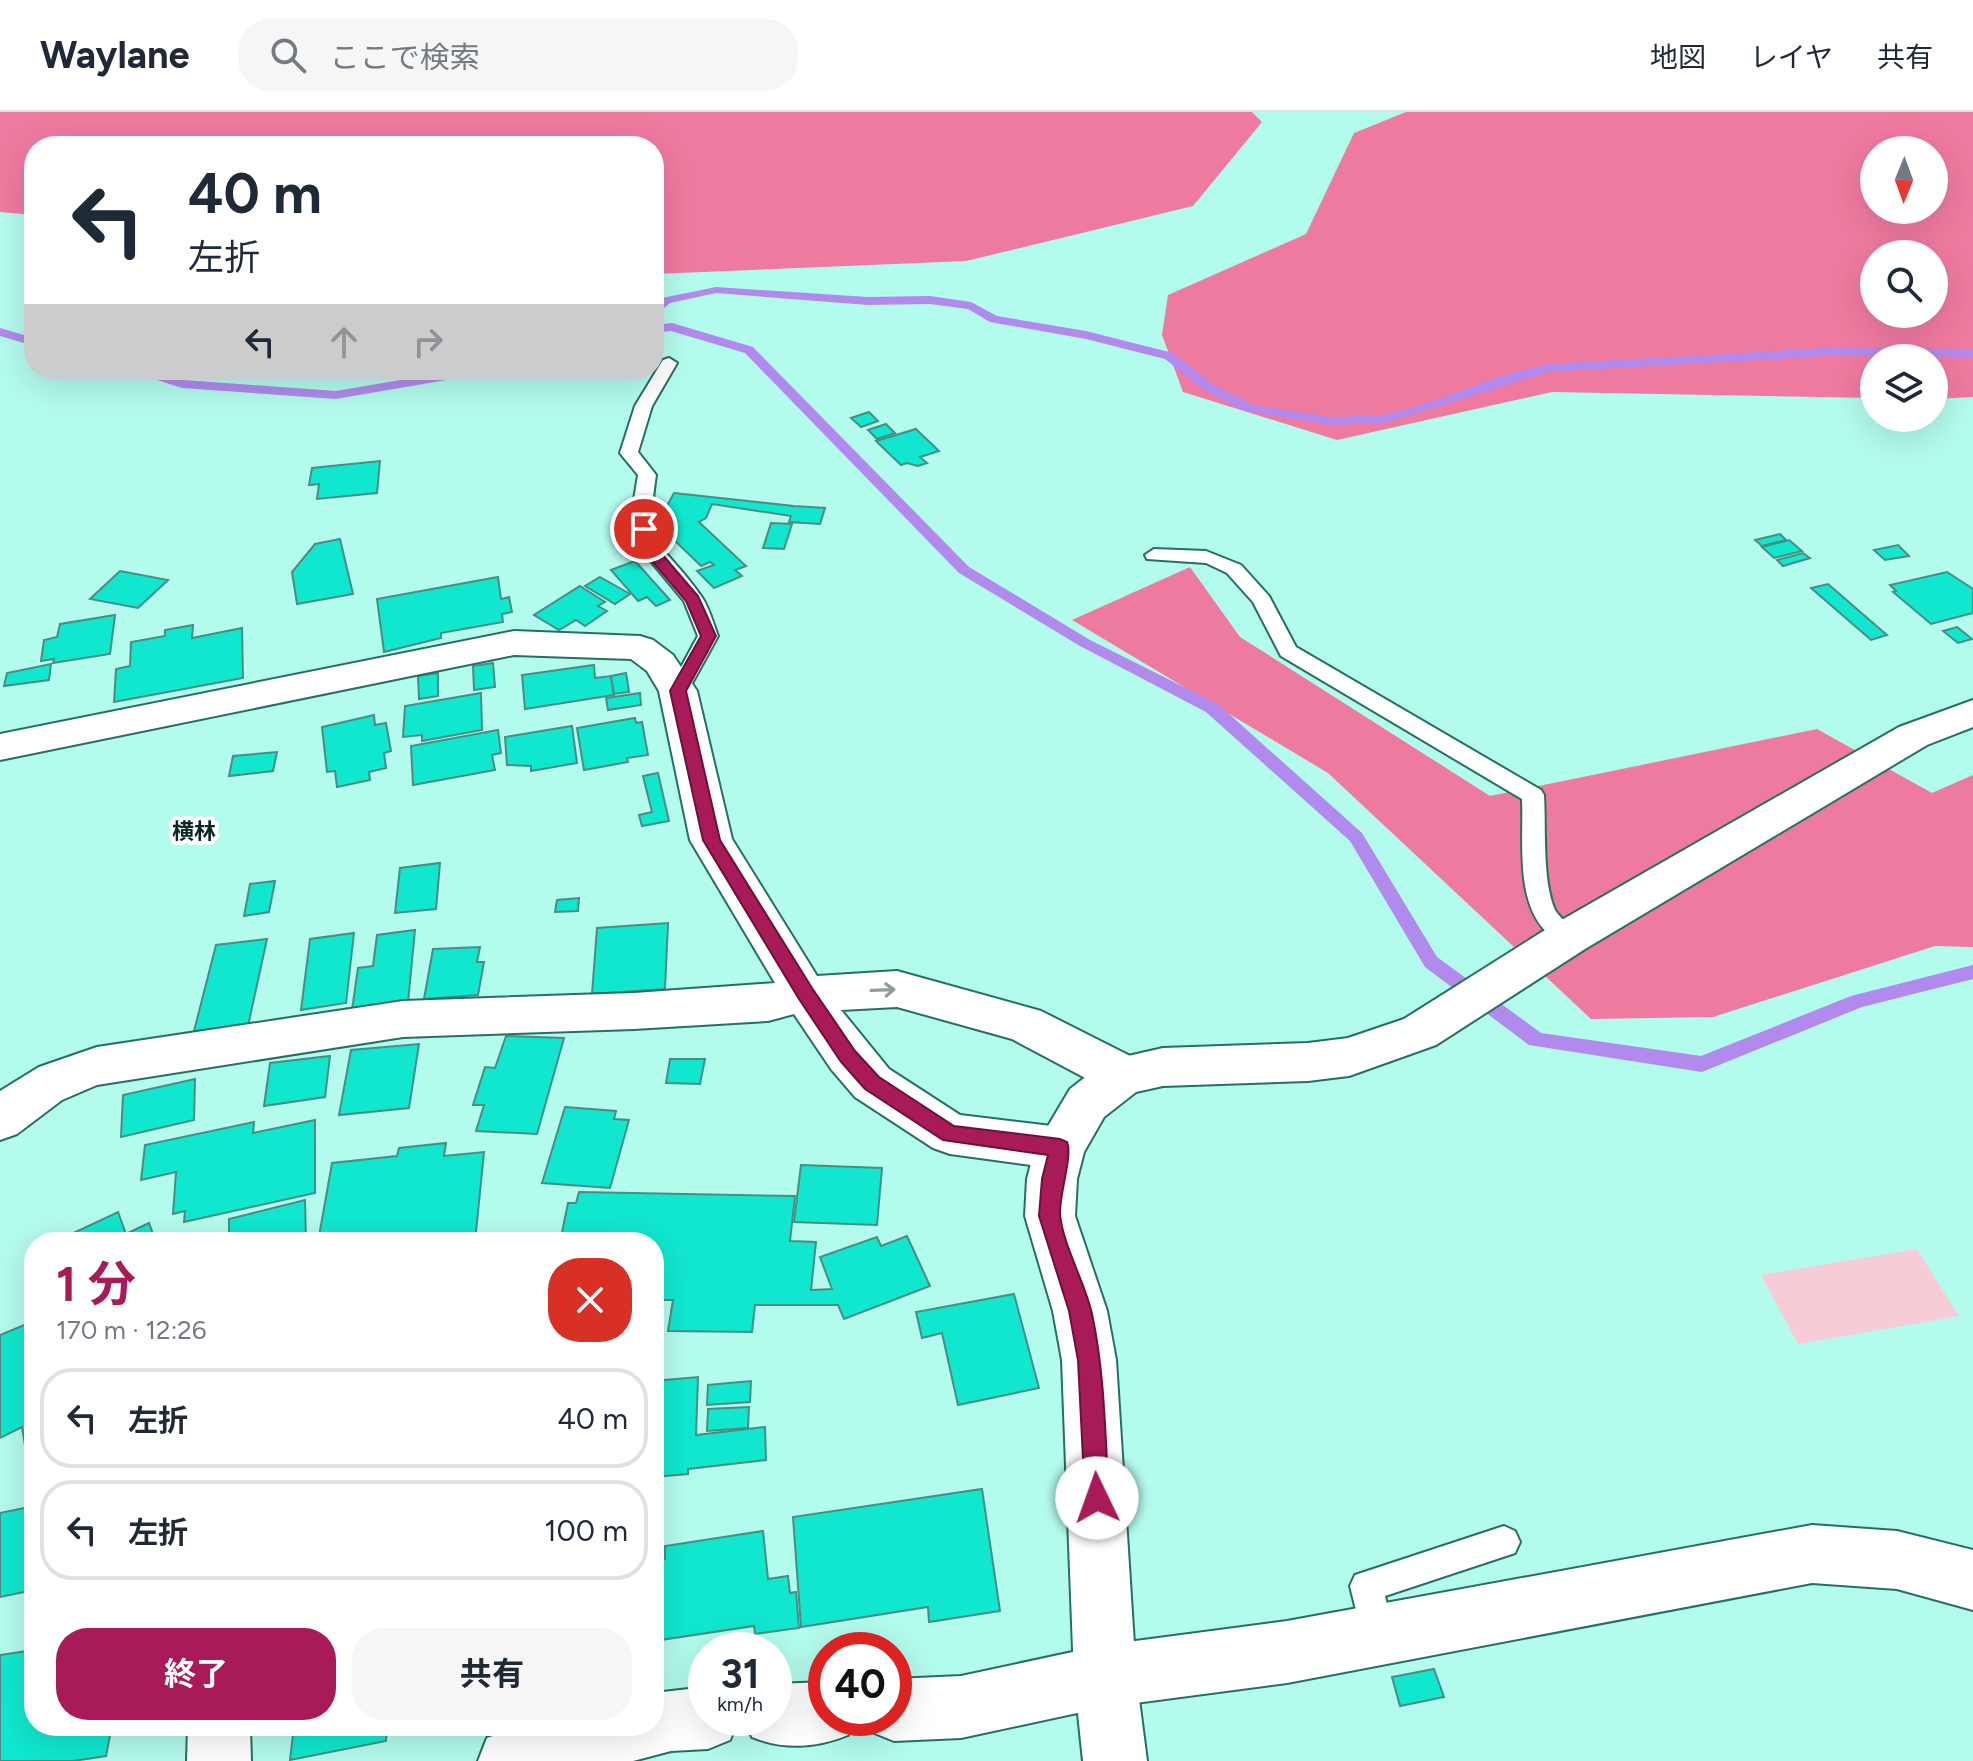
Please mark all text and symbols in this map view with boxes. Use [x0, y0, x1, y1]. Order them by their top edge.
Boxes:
search box [238, 19, 798, 91]
text: Waylane [40, 32, 190, 78]
icon: search [266, 33, 310, 77]
text: ここで検索 [330, 39, 480, 76]
text: 地図 [1650, 40, 1706, 74]
text: レイヤ [1750, 40, 1833, 74]
text: 共有 [1877, 40, 1933, 74]
north arrow [1860, 136, 1948, 224]
map controls [1860, 136, 1948, 432]
text: 40 m [188, 160, 322, 227]
icon: left [56, 168, 160, 272]
text: 左折 [188, 236, 260, 279]
button: search [1860, 240, 1948, 328]
icon: left [238, 320, 282, 364]
icon: ahead [322, 320, 366, 364]
icon: right [406, 320, 450, 364]
button: layers [1860, 344, 1948, 432]
pin [610, 495, 678, 563]
icon: arrive [622, 507, 666, 551]
district label: 横林 [172, 818, 216, 845]
one-way arrow [869, 983, 896, 998]
text: 1 分 [56, 1255, 136, 1313]
button: close [548, 1258, 632, 1342]
text: 170 m · 12:26 [56, 1314, 206, 1346]
icon: left [60, 1396, 104, 1440]
text: 40 m [557, 1400, 628, 1437]
text: 左折 [128, 1402, 188, 1439]
position arrow [1055, 1456, 1139, 1540]
icon: left [60, 1508, 104, 1552]
text: 100 m [544, 1512, 628, 1549]
text: 左折 [128, 1514, 188, 1551]
button: 終了 [56, 1628, 336, 1720]
button: 共有 [352, 1628, 632, 1720]
speed limit sign: 40 [808, 1632, 912, 1736]
text: 31 [720, 1650, 760, 1698]
text: km/h [717, 1692, 763, 1716]

